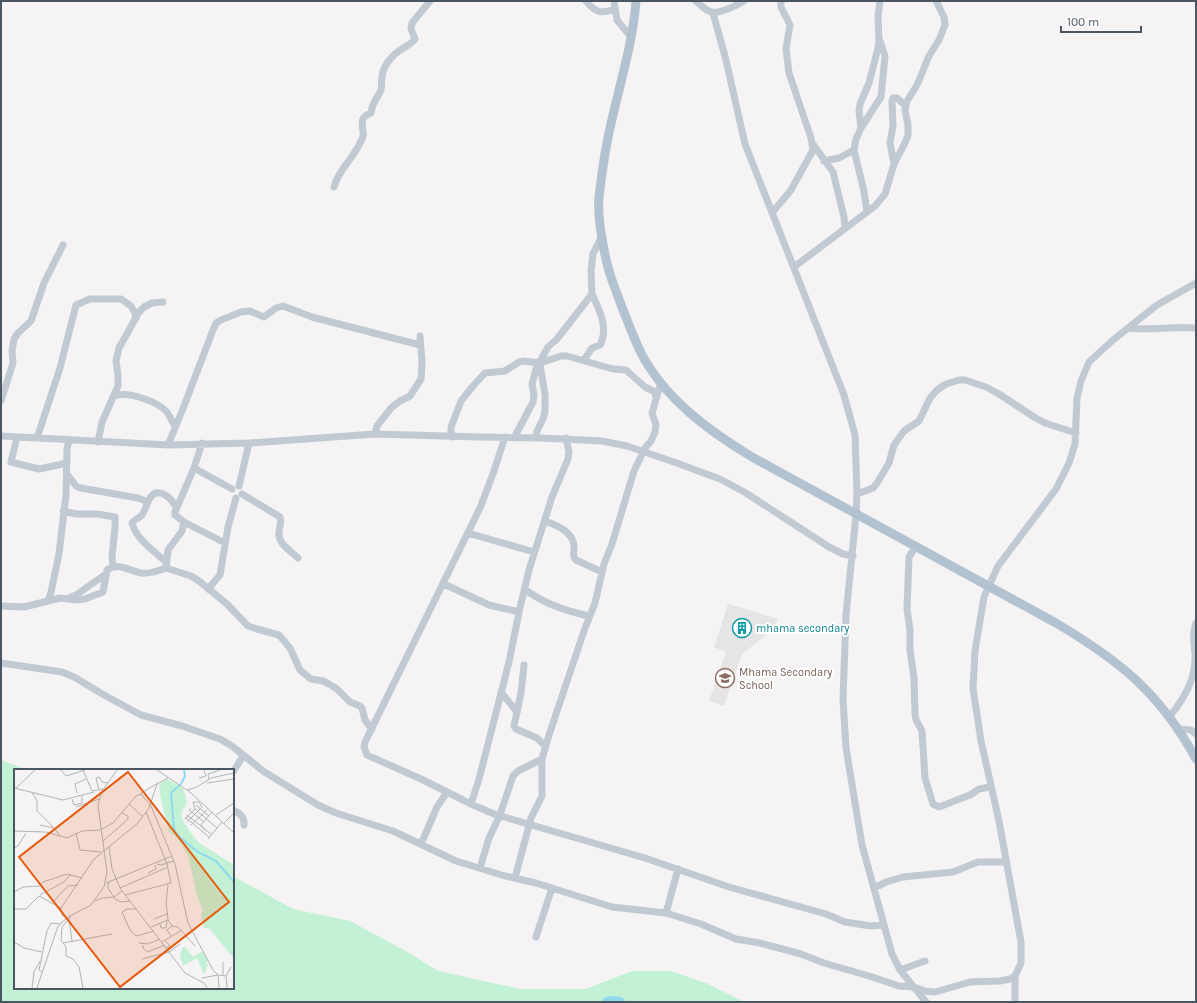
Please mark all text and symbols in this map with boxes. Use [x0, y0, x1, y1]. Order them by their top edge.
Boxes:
scale bar [1061, 8, 1141, 34]
text: 100 m [1067, 15, 1099, 29]
building icon: mhama secondary [731, 617, 753, 639]
place label: mhama secondary [756, 622, 849, 635]
place label: Mhama Secondary School [739, 666, 832, 692]
school or university icon: Mhama Secondary School [714, 667, 736, 689]
inset map [14, 769, 234, 989]

